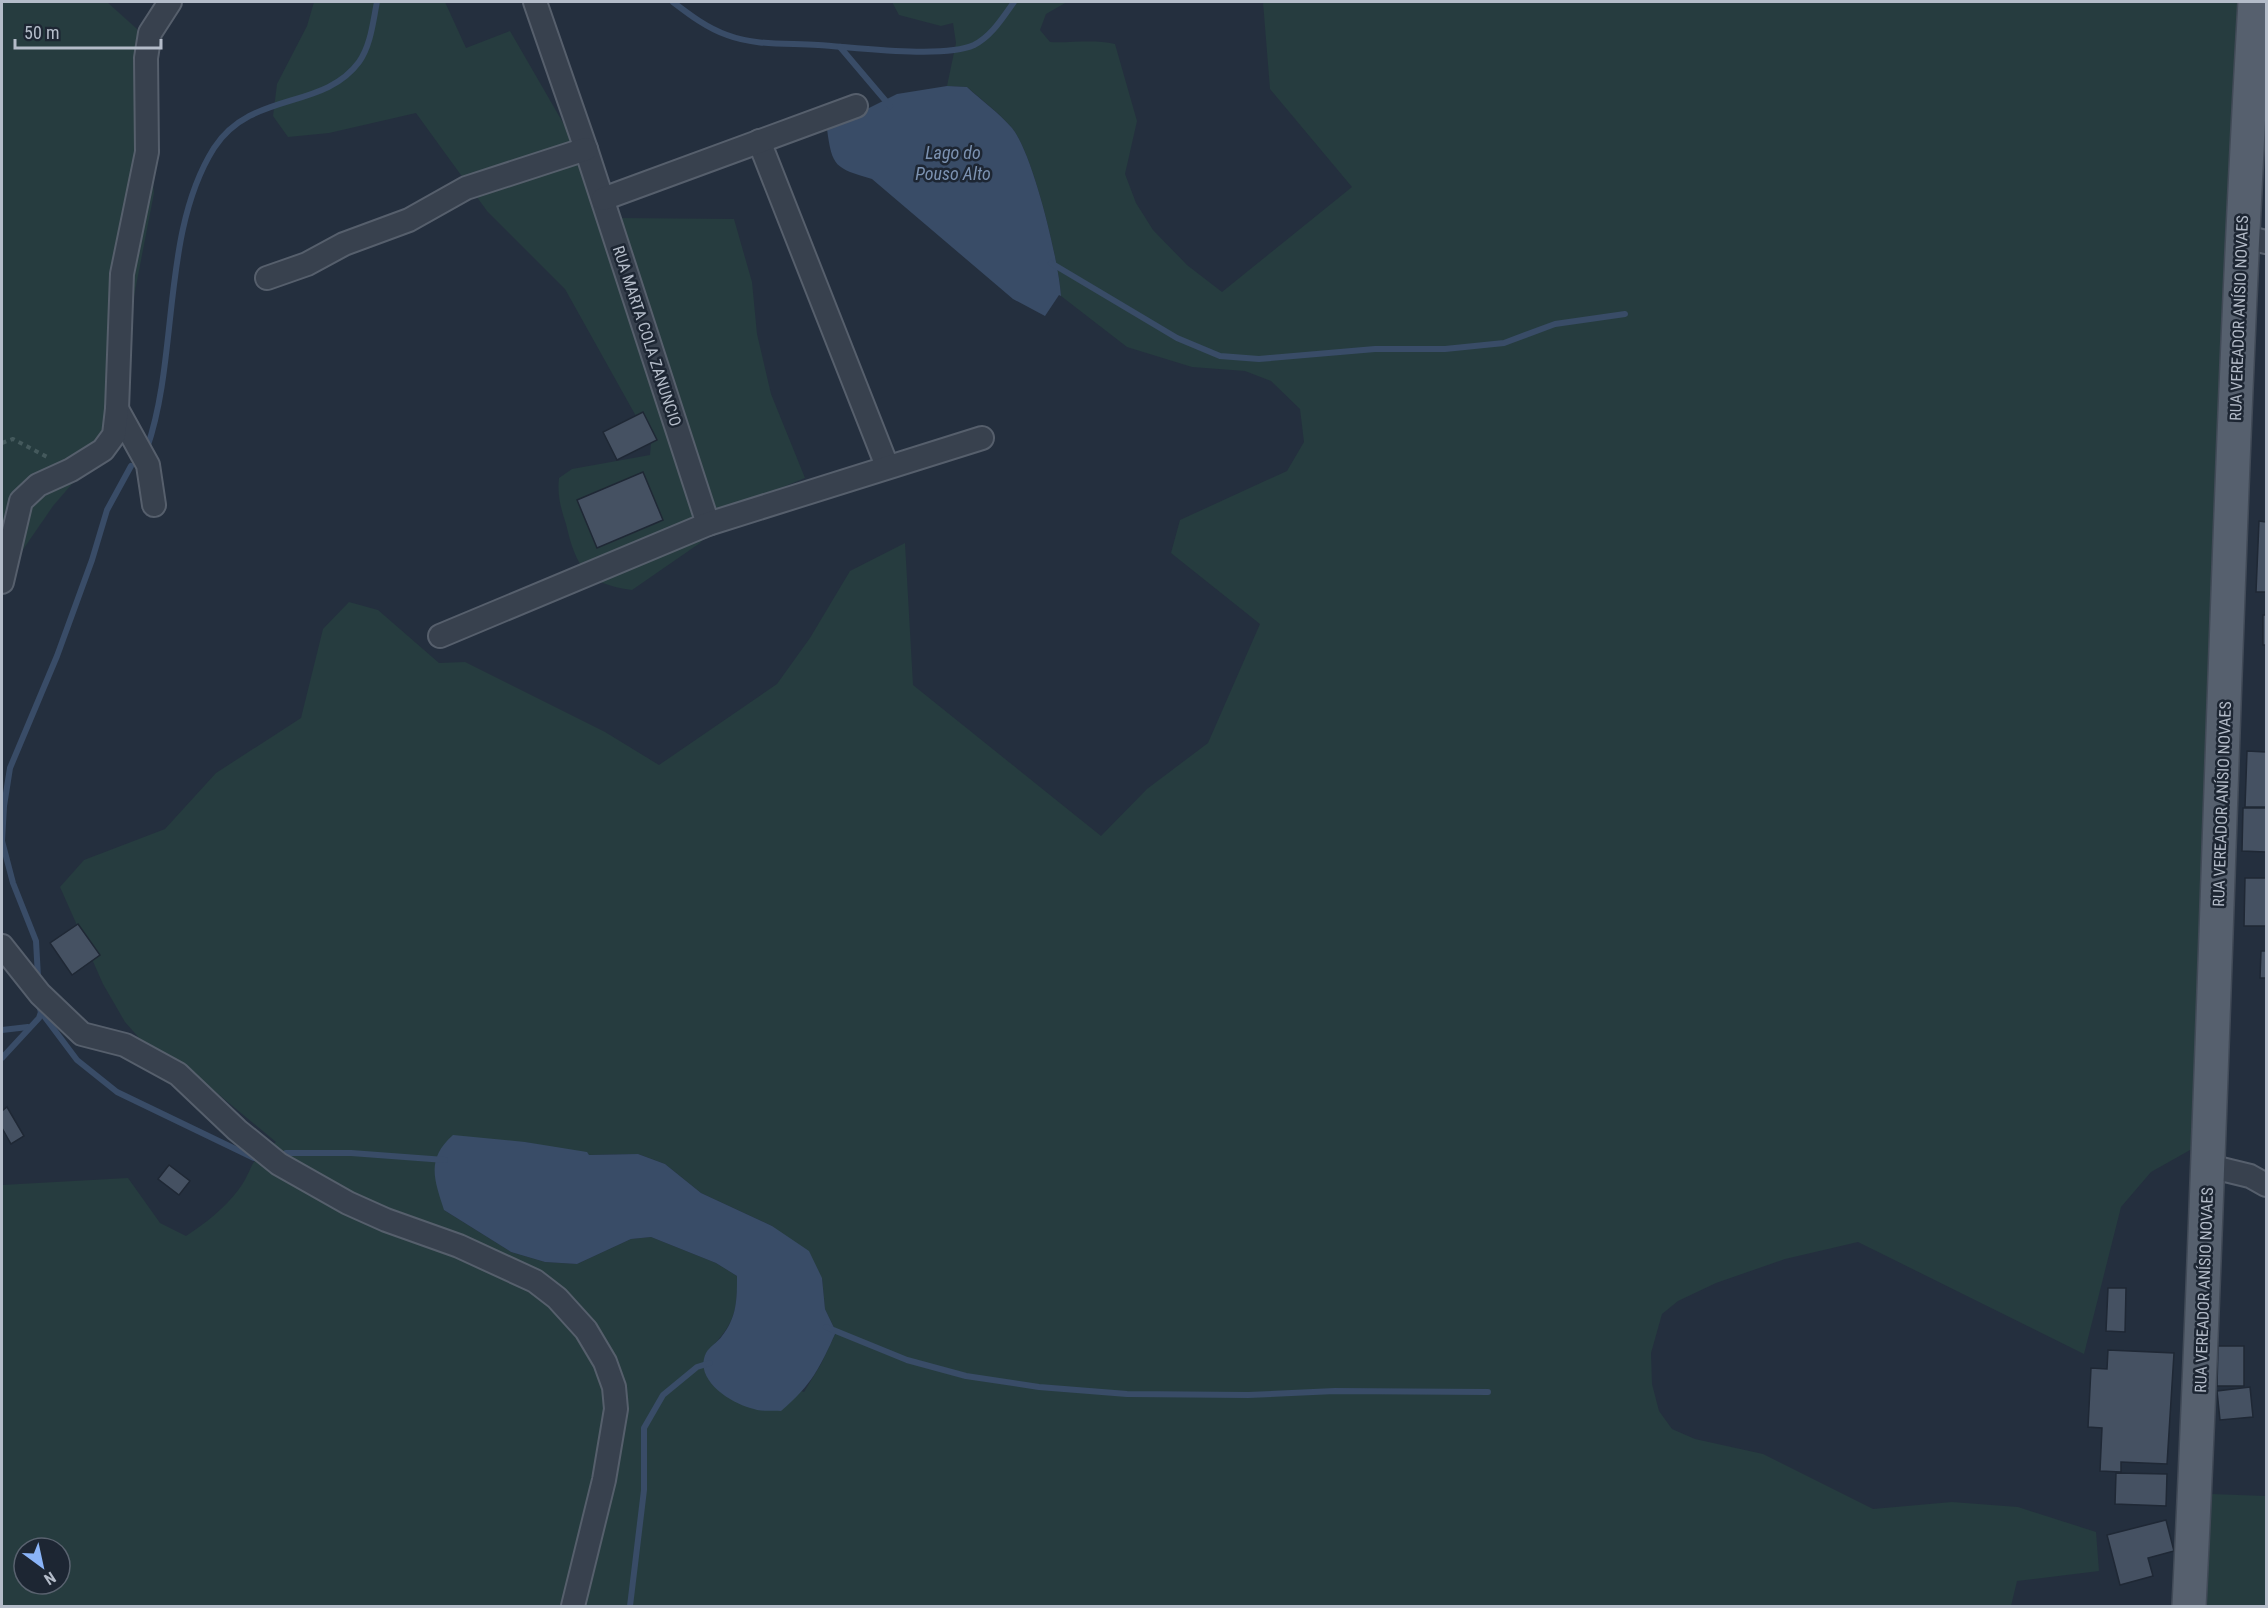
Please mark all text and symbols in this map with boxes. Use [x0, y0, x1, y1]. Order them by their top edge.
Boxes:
scale bar [15, 12, 160, 50]
text: 50 m [24, 22, 59, 43]
water label: Lago do Pouso Alto [915, 142, 991, 184]
street label: RUA VEREADOR ANÍSIO NOVAES [2226, 215, 2252, 421]
street label: RUA MARTA COLA ZANUNCIO [609, 243, 685, 429]
street label: RUA VEREADOR ANÍSIO NOVAES [2209, 701, 2235, 907]
street label: RUA VEREADOR ANÍSIO NOVAES [2191, 1187, 2217, 1393]
north arrow [12, 1536, 72, 1596]
text: N [41, 1568, 59, 1589]

